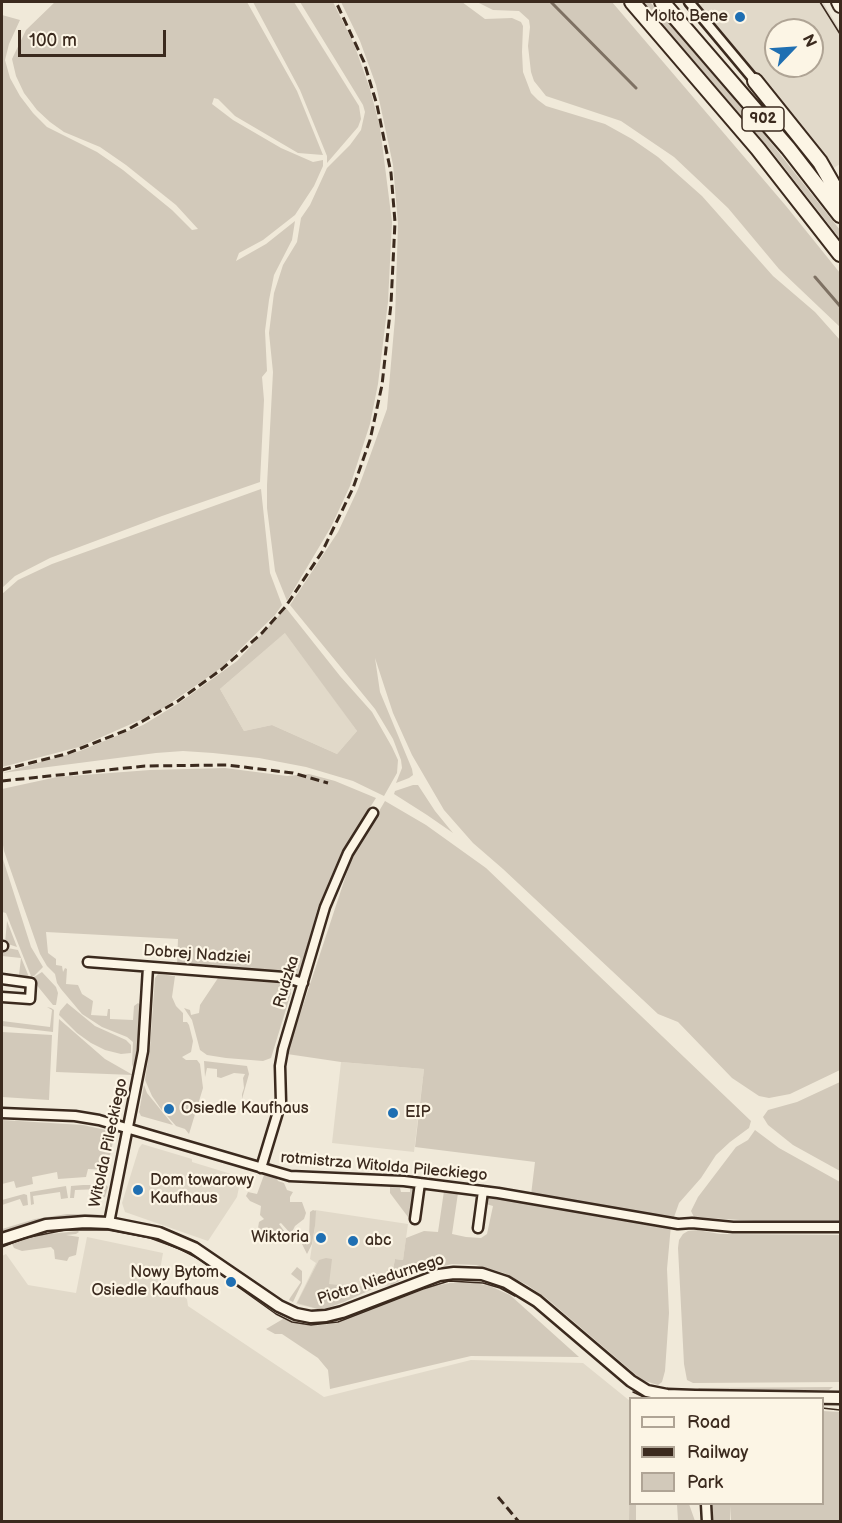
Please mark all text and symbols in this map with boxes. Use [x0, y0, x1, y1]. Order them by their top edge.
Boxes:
place label: Molto Bene [645, 7, 728, 27]
marker: Molto Bene [733, 10, 747, 24]
scale bar [21, 18, 170, 56]
north arrow [764, 18, 824, 78]
text: 100 m [29, 30, 77, 51]
text: N [798, 32, 820, 50]
road number: 902 [742, 107, 784, 131]
street label: Dobrej Nadziei [143, 942, 251, 968]
street label: Rudzka [270, 954, 304, 1010]
street label: Witolda Pileckiego [86, 1077, 132, 1209]
place label: Osiedle Kaufhaus [181, 1099, 309, 1119]
marker: Osiedle Kaufhaus [162, 1102, 176, 1116]
place label: EIP [405, 1103, 431, 1123]
marker: EIP [386, 1106, 400, 1120]
street label: rotmistrza Witolda Pileckiego [280, 1148, 488, 1186]
place label: Dom towarowy Kaufhaus [150, 1171, 254, 1209]
marker: Dom towarowy Kaufhaus [131, 1183, 145, 1197]
place label: Wiktoria [251, 1228, 309, 1248]
marker: Wiktoria [314, 1231, 328, 1245]
place label: abc [365, 1231, 392, 1251]
marker: abc [346, 1234, 360, 1248]
street label: Piotra Niedurnego [315, 1250, 447, 1310]
place label: Nowy Bytom Osiedle Kaufhaus [91, 1263, 219, 1301]
marker: Nowy Bytom Osiedle Kaufhaus [224, 1275, 238, 1289]
legend [629, 1397, 824, 1505]
text: Road [687, 1412, 731, 1433]
text: Railway [687, 1442, 749, 1463]
text: Park [687, 1472, 723, 1493]

